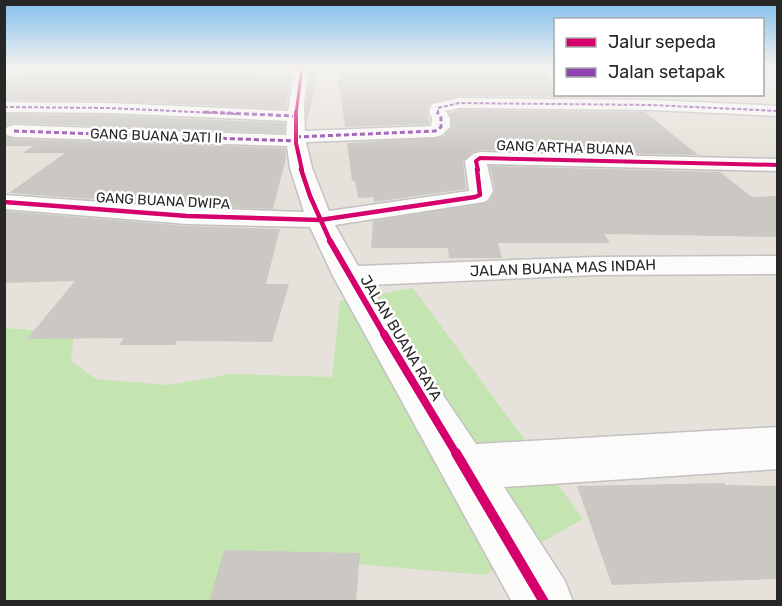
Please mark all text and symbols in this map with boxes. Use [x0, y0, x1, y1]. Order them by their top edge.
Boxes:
legend [554, 18, 764, 96]
text: Jalur sepeda [608, 31, 716, 53]
text: Jalan setapak [608, 61, 726, 83]
street label: GANG BUANA JATI II [90, 125, 222, 147]
street label: GANG ARTHA BUANA [496, 137, 635, 159]
street label: GANG BUANA DWIPA [95, 189, 231, 213]
street label: JALAN BUANA MAS INDAH [470, 256, 656, 280]
street label: JALAN BUANA RAYA [356, 272, 446, 404]

